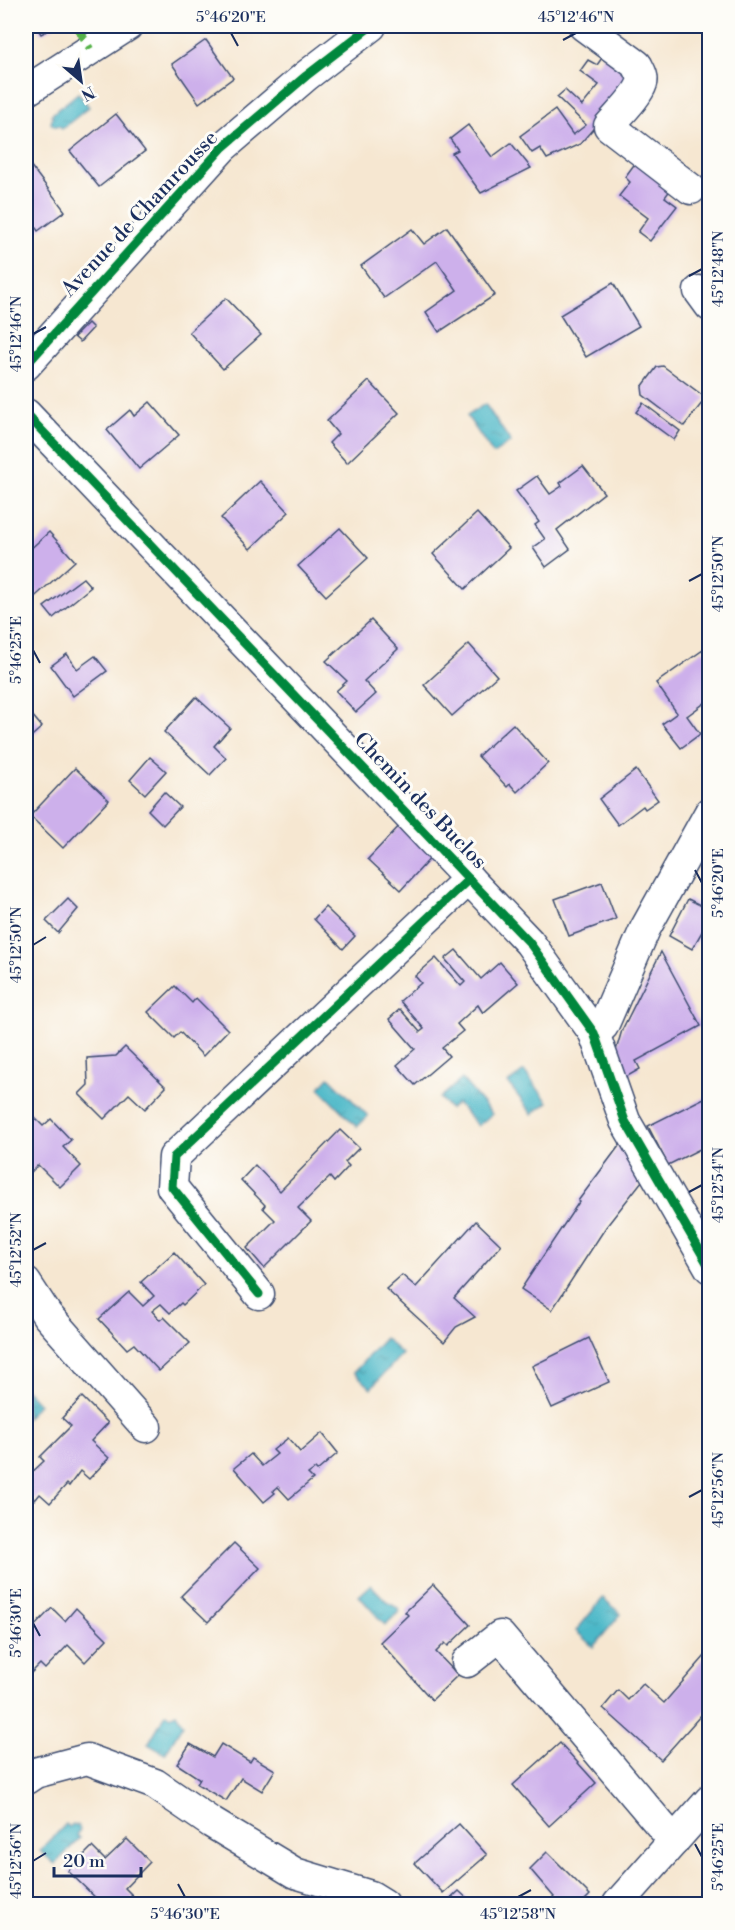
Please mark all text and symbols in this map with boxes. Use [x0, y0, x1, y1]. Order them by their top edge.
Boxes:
text: 5°46'20"E [196, 8, 266, 27]
text: 45°12'46"N [538, 8, 614, 27]
north arrow [51, 51, 111, 111]
text: N [77, 81, 98, 105]
street label: Avenue de Chamrousse [55, 125, 224, 303]
text: 45°12'48"N [709, 231, 728, 307]
text: 45°12'46"N [7, 296, 26, 372]
text: 45°12'50"N [709, 536, 728, 612]
text: 5°46'25"E [7, 616, 26, 684]
street label: Chemin des Buclos [348, 727, 492, 875]
text: 5°46'20"E [709, 848, 728, 918]
text: 45°12'50"N [7, 907, 26, 983]
text: 45°12'54"N [709, 1147, 728, 1223]
text: 45°12'52"N [7, 1212, 26, 1288]
text: 45°12'56"N [709, 1452, 728, 1528]
text: 5°46'30"E [7, 1588, 26, 1658]
text: 45°12'56"N [7, 1823, 26, 1899]
text: 5°46'25"E [709, 1823, 728, 1891]
scale bar [54, 1840, 141, 1878]
text: 20 m [63, 1850, 105, 1873]
text: 5°46'30"E [150, 1905, 220, 1924]
text: 45°12'58"N [480, 1905, 556, 1924]

